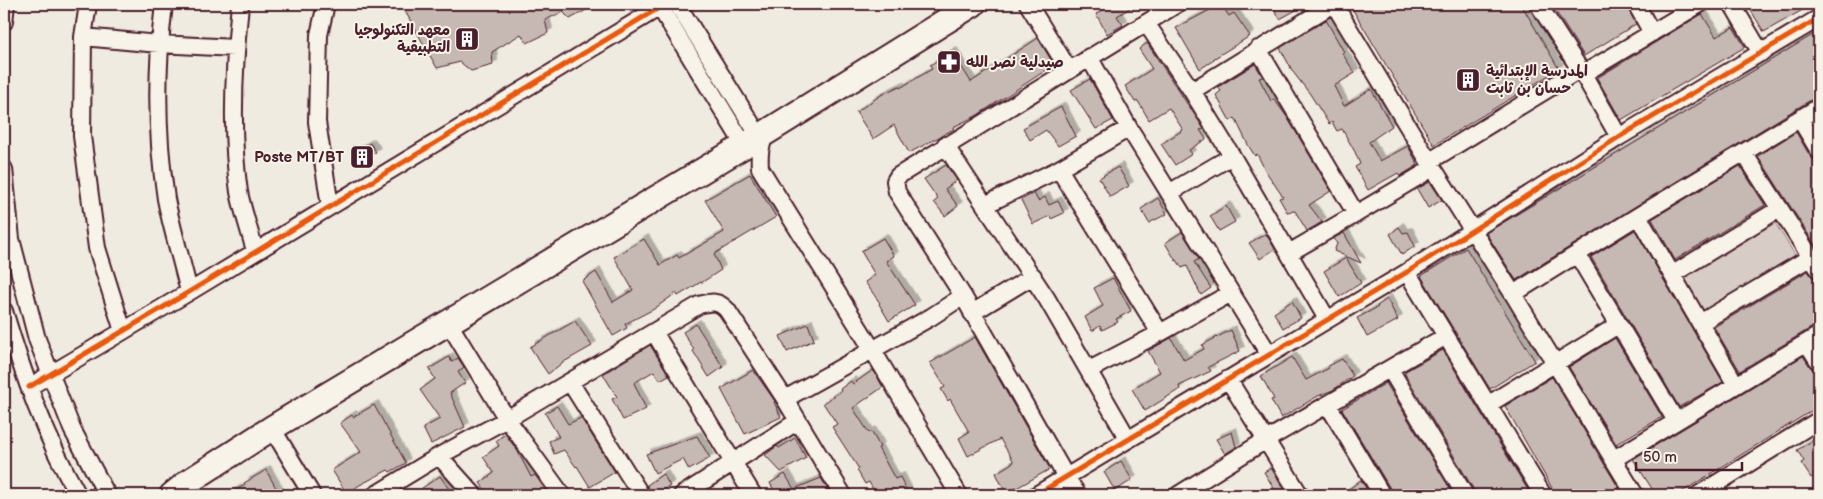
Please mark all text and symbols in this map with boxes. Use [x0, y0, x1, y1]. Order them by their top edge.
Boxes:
place label: معهد التكنولوجيا التطبيقية [354, 21, 450, 57]
building icon: معهد التكنولوجيا التطبيقية [454, 26, 480, 52]
pharmacy icon: صيدلية نصر الله [936, 49, 962, 75]
place label: صيدلية نصر الله [966, 53, 1064, 72]
place label: المدرسة الإبتدائية حسان بن ثابت [1486, 62, 1588, 98]
building icon: المدرسة الإبتدائية حسان بن ثابت [1455, 67, 1481, 93]
building icon: Poste MT/BT [349, 144, 375, 170]
place label: Poste MT/BT [254, 148, 344, 167]
scale bar [1636, 439, 1742, 471]
text: 50 m [1643, 448, 1677, 467]

